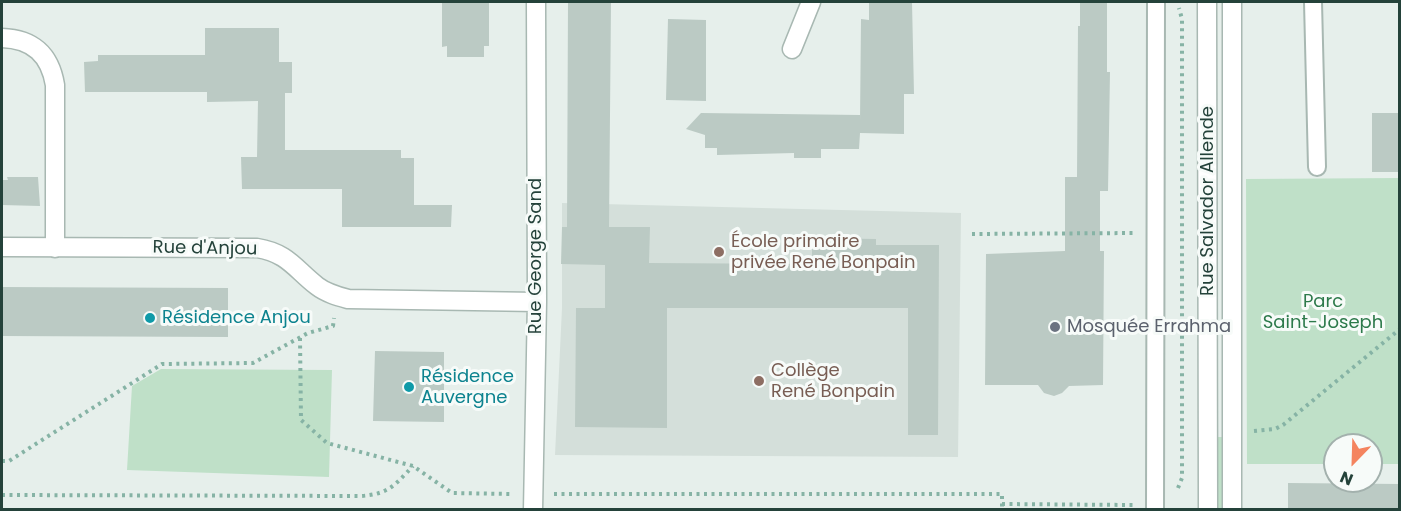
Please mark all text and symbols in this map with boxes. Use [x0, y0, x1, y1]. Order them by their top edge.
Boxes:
street label: Rue Salvador Allende [1197, 106, 1219, 296]
street label: Rue George Sand [525, 178, 547, 334]
place label: École primaire privée René Bonpain [731, 231, 915, 274]
street label: Rue d'Anjou [153, 237, 257, 261]
marker: École primaire privée René Bonpain [712, 245, 726, 259]
park label: Parc Saint-Joseph [1263, 291, 1383, 334]
place label: Résidence Anjou [162, 307, 311, 329]
marker: Résidence Anjou [143, 311, 157, 325]
place label: Mosquée Errahma [1067, 316, 1231, 338]
marker: Mosquée Errahma [1048, 320, 1062, 334]
place label: Collège René Bonpain [771, 360, 895, 403]
place label: Résidence Auvergne [421, 366, 514, 409]
marker: Collège René Bonpain [752, 374, 766, 388]
marker: Résidence Auvergne [402, 380, 416, 394]
north arrow [1323, 433, 1383, 493]
text: N [1337, 465, 1357, 491]

